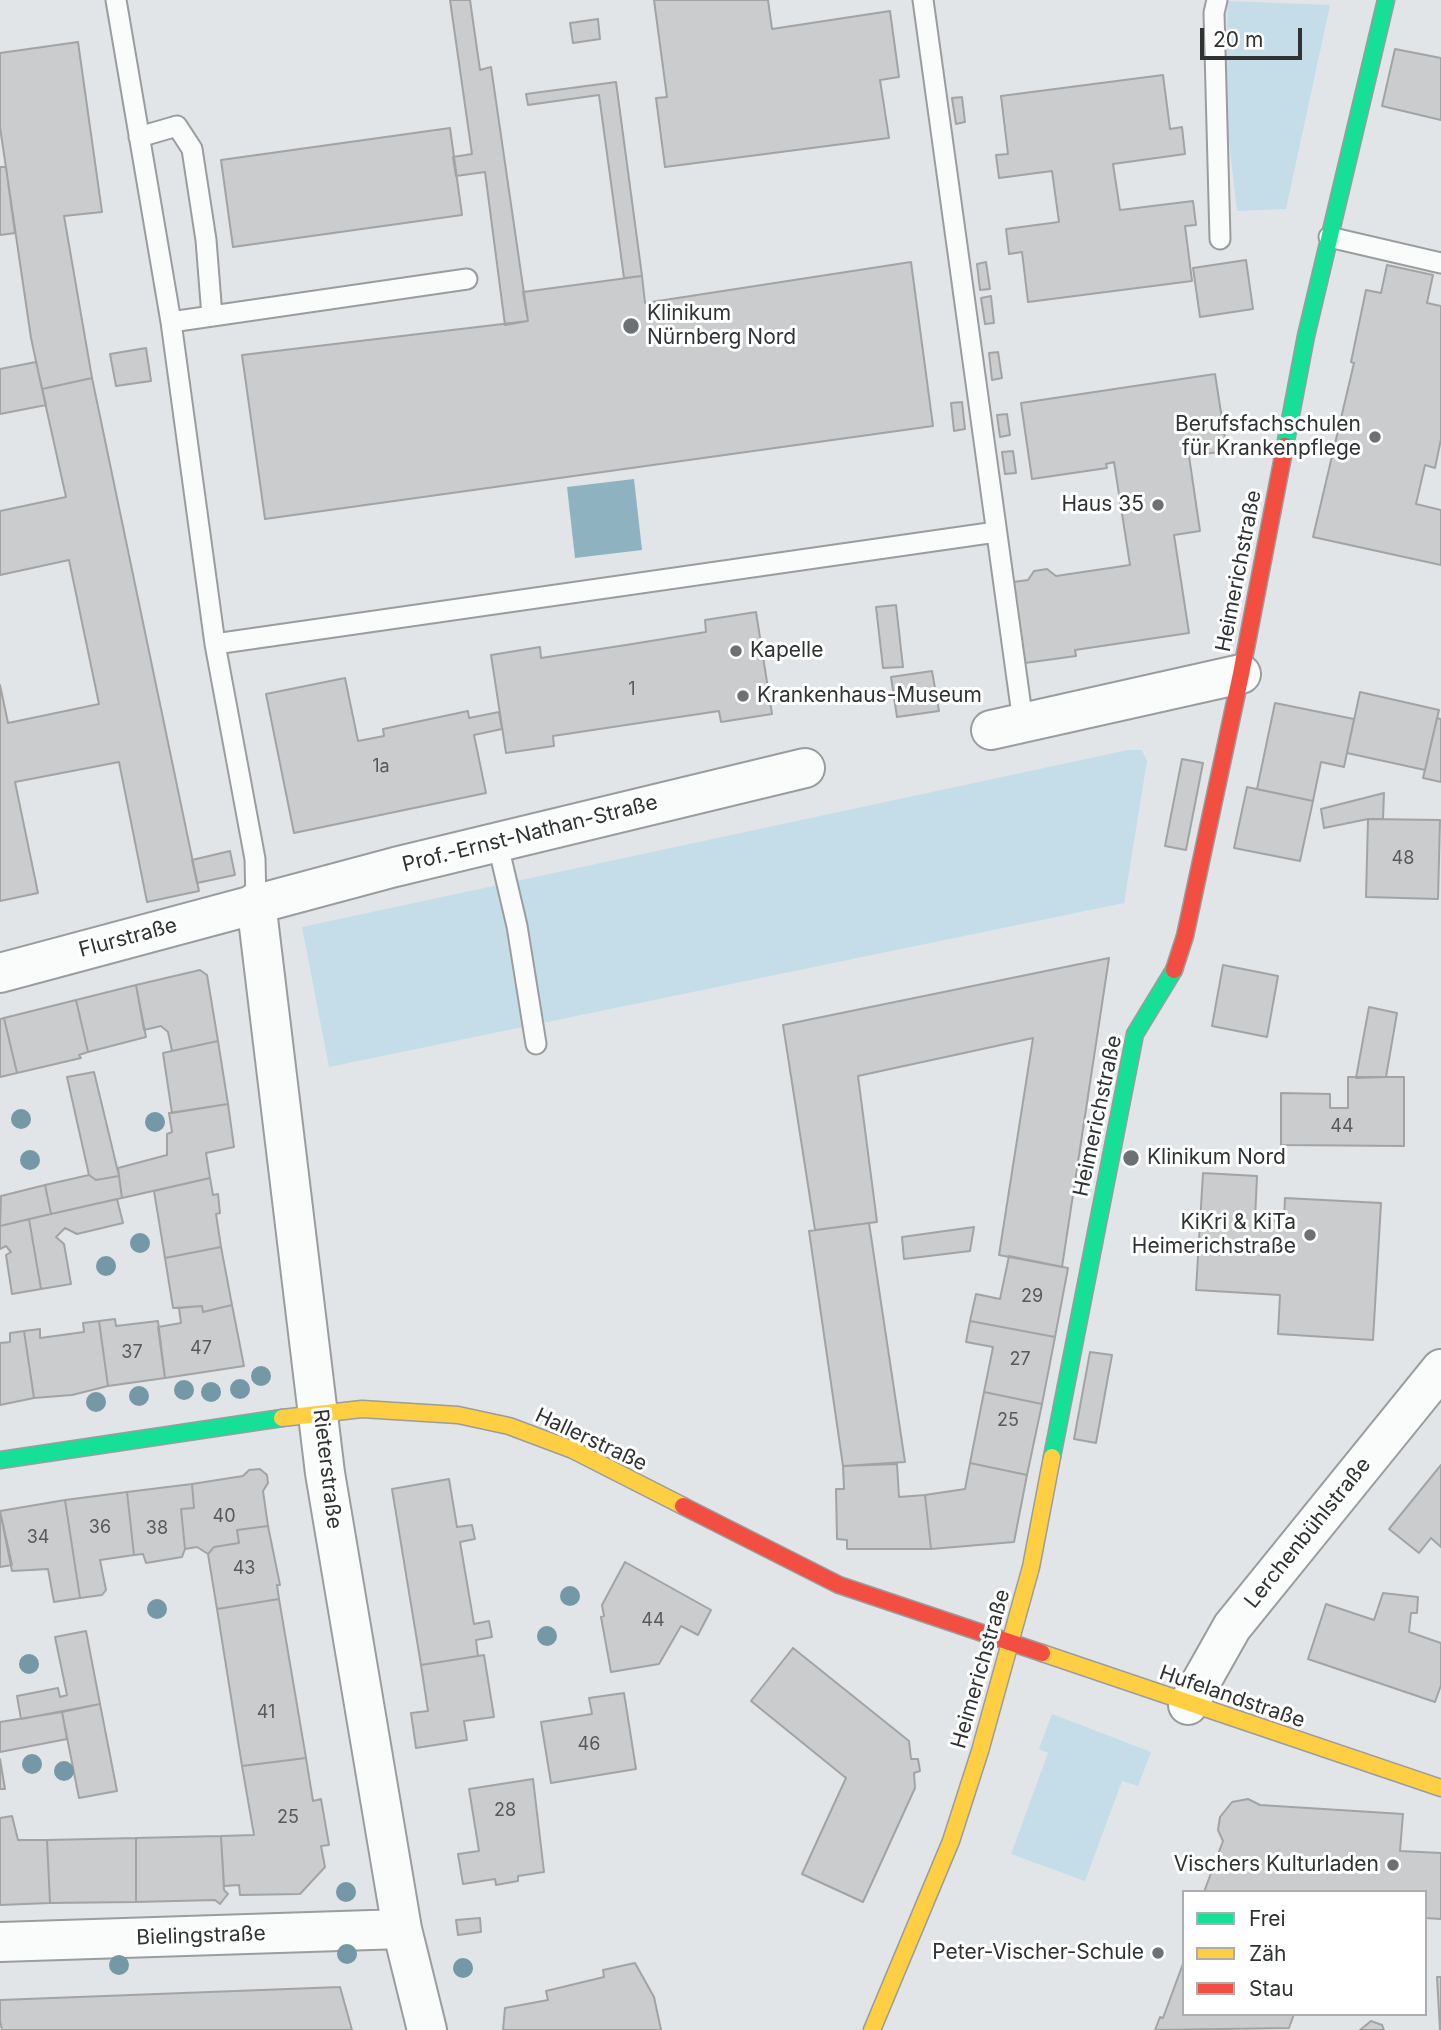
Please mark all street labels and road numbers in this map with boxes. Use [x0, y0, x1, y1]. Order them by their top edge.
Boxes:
street label: Heimerichstraße [1211, 488, 1267, 654]
street label: Prof.-Ernst-Nathan-Straße [400, 790, 660, 878]
street label: Flurstraße [76, 913, 180, 963]
street label: Heimerichstraße [1069, 1033, 1127, 1199]
street label: Hallerstraße [531, 1403, 651, 1477]
street label: Rieterstraße [307, 1408, 347, 1530]
street label: Lerchenbühlstraße [1240, 1453, 1376, 1613]
street label: Heimerichstraße [946, 1587, 1016, 1751]
street label: Hufelandstraße [1156, 1660, 1308, 1734]
street label: Bielingstraße [136, 1921, 266, 1951]

